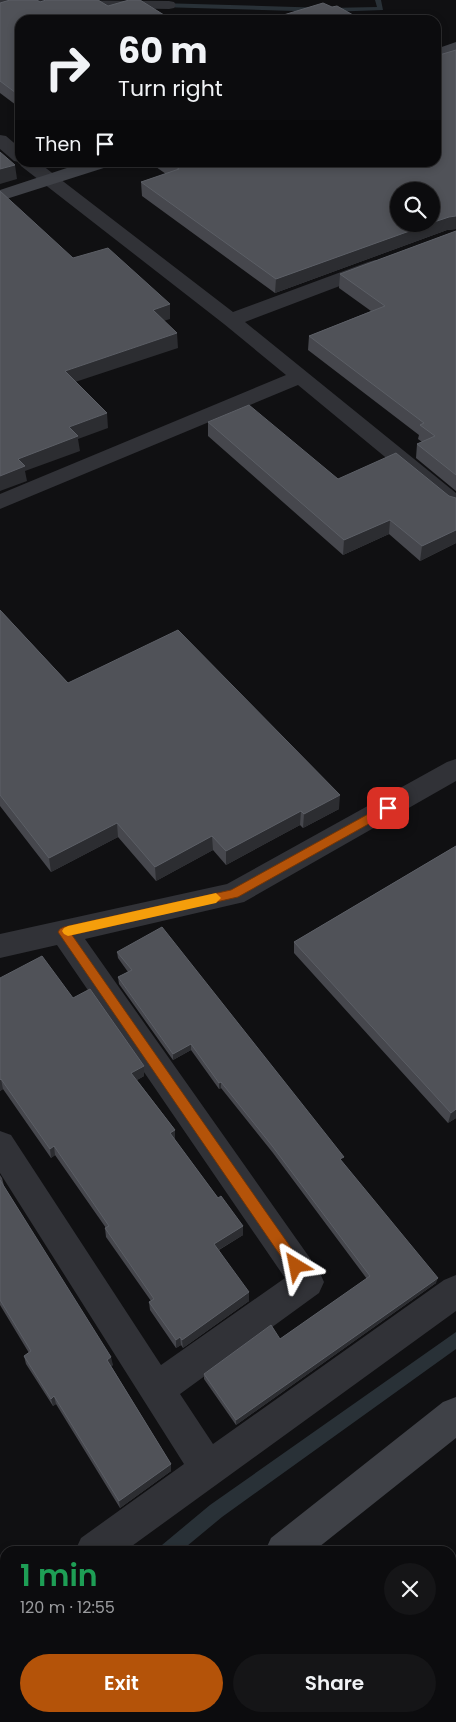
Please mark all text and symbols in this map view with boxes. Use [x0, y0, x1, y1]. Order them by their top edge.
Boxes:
text: 60 m [118, 26, 208, 75]
icon: right [35, 35, 100, 100]
text: Turn right [118, 73, 223, 104]
icon: arrive [91, 130, 119, 158]
text: Then [35, 131, 81, 158]
map controls [390, 182, 440, 232]
button: search [390, 182, 440, 232]
pin [367, 787, 409, 829]
icon: arrive [374, 794, 402, 822]
position arrow [269, 1239, 321, 1291]
text: 1 min [20, 1554, 98, 1597]
button: close [384, 1563, 436, 1615]
text: 120 m · 12:55 [20, 1596, 115, 1619]
button: Exit [20, 1654, 223, 1712]
button: Share [233, 1654, 436, 1712]

